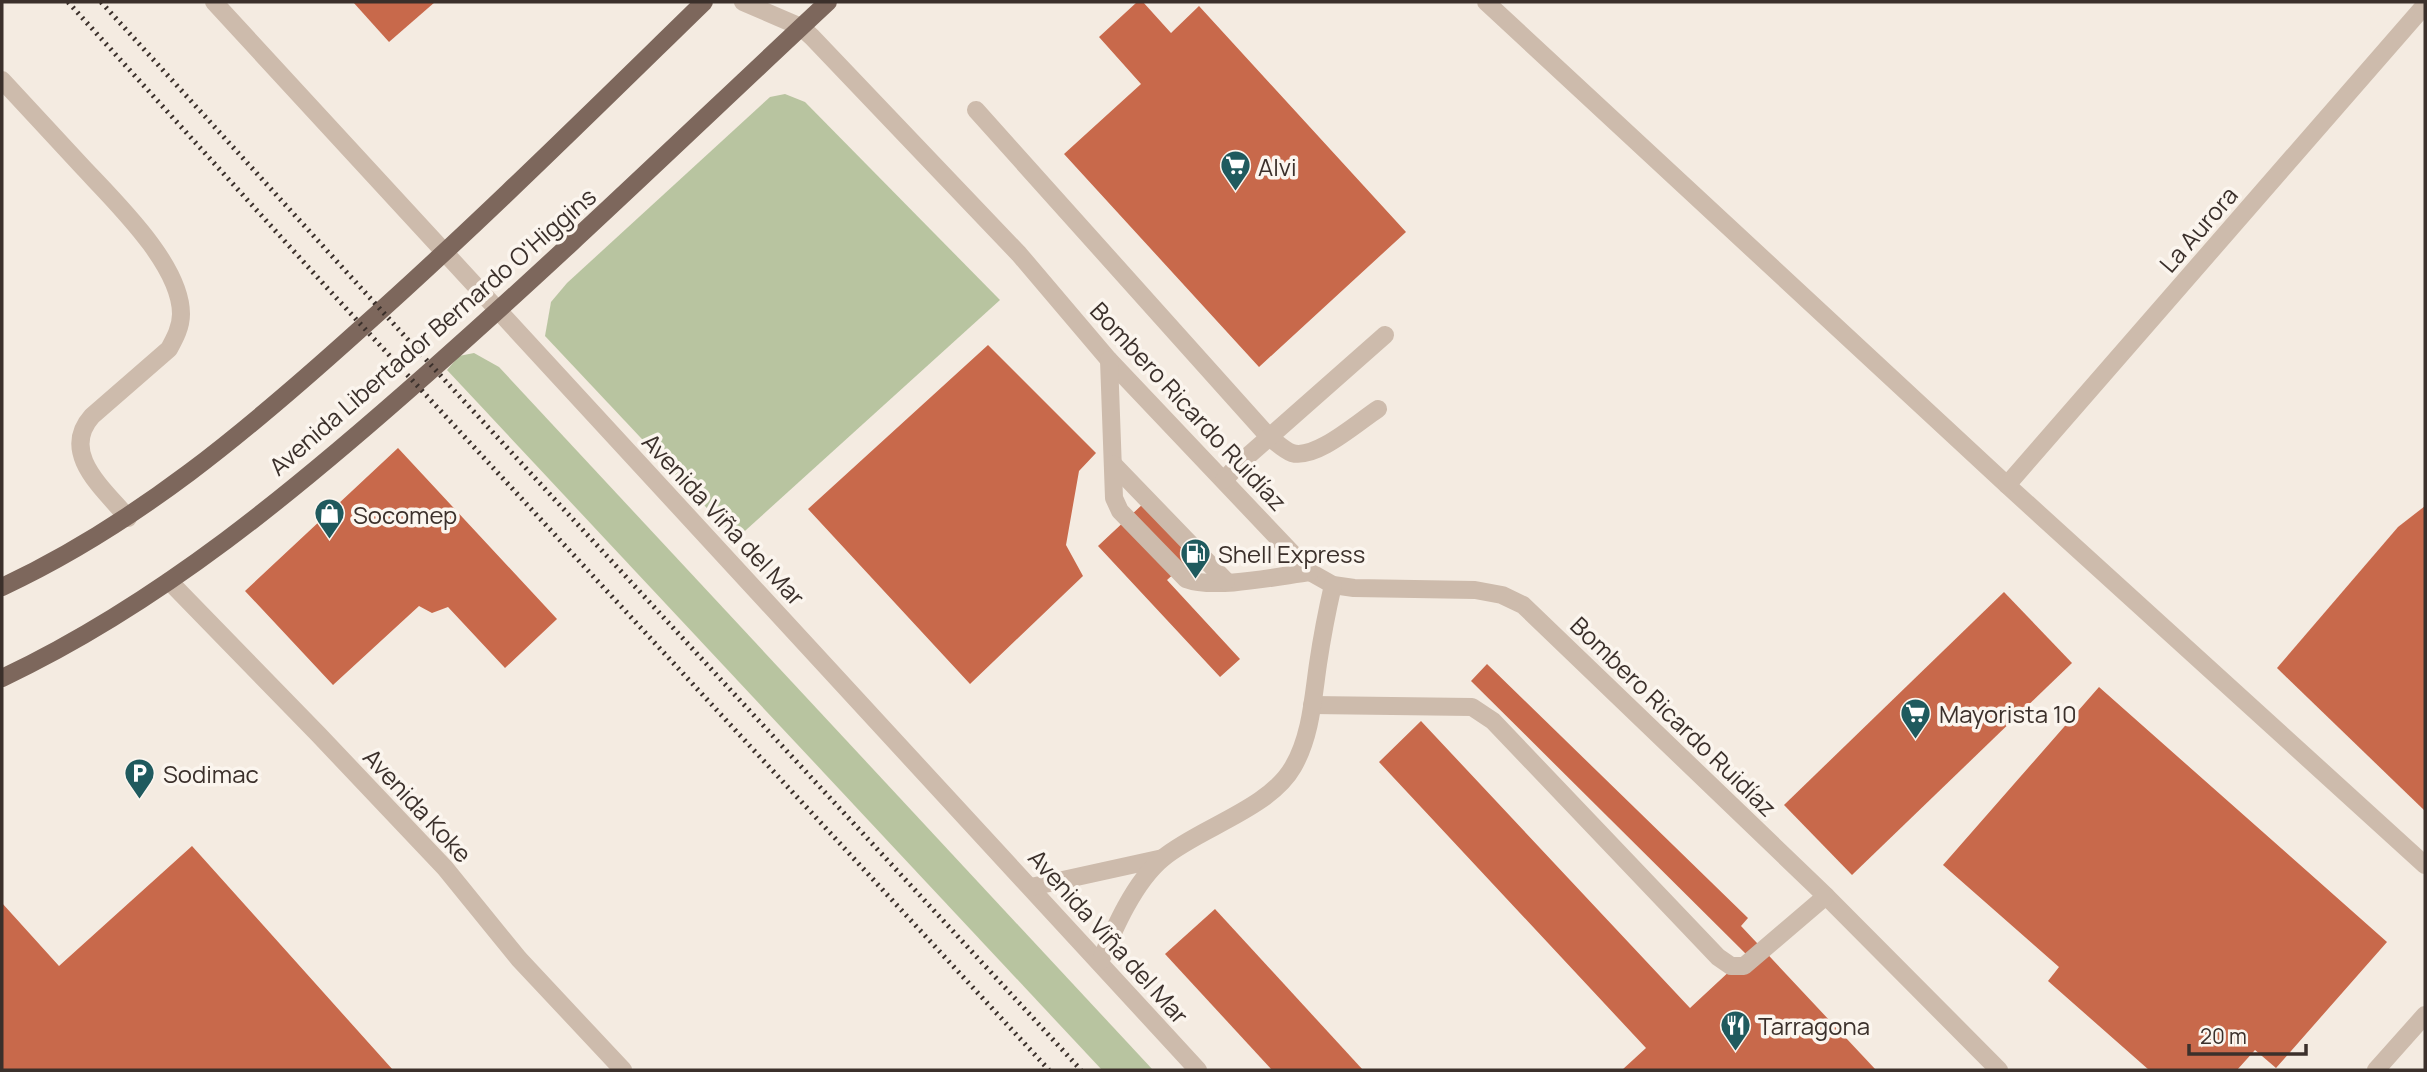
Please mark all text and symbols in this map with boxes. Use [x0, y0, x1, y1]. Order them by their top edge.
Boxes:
supermarket icon: Alvi [1218, 149, 1252, 193]
place label: Alvi [1258, 150, 1297, 183]
street label: La Aurora [2151, 179, 2245, 279]
street label: Avenida Libertador Bernardo O'Higgins [261, 180, 603, 482]
street label: Bombero Ricardo Ruidíaz [1083, 294, 1295, 518]
street label: Avenida Viña del Mar [635, 426, 813, 613]
shop icon: Socomep [313, 497, 347, 541]
place label: Socomep [353, 498, 457, 531]
fuel station icon: Shell Express [1178, 536, 1212, 580]
place label: Shell Express [1218, 537, 1365, 570]
street label: Bombero Ricardo Ruidíaz [1564, 609, 1784, 823]
supermarket icon: Mayorista 10 [1899, 696, 1933, 740]
place label: Mayorista 10 [1939, 697, 2077, 730]
street label: Avenida Koke [356, 741, 480, 869]
parking icon: Sodimac [123, 756, 157, 800]
place label: Sodimac [163, 757, 259, 790]
street label: Avenida Viña del Mar [1022, 841, 1197, 1031]
restaurant icon: Tarragona [1718, 1008, 1752, 1052]
place label: Tarragona [1758, 1009, 1870, 1042]
scale bar [2189, 1012, 2306, 1056]
text: 20 m [2200, 1022, 2247, 1050]

